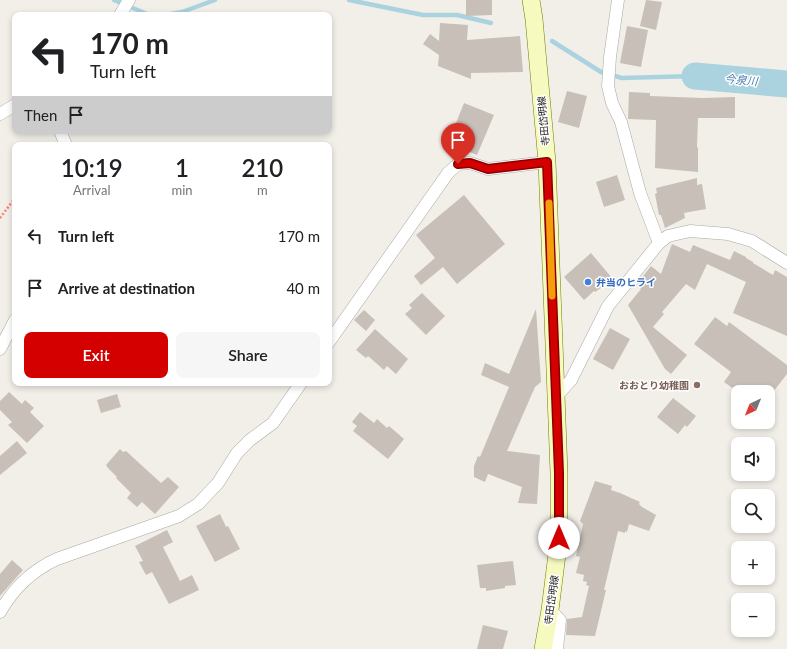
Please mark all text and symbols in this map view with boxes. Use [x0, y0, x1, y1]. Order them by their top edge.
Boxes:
text: 170 m [90, 26, 169, 60]
icon: left [24, 28, 76, 80]
text: Turn left [90, 60, 156, 82]
water label: 今泉川 [724, 72, 759, 88]
street label: 寺田岱明線 [535, 96, 551, 146]
icon: arrive [65, 104, 87, 126]
text: Then [24, 106, 57, 124]
pin [441, 123, 475, 164]
icon: arrive [447, 129, 469, 151]
text: 10:19 [61, 153, 123, 182]
text: 1 [175, 153, 189, 182]
text: 210 [241, 153, 283, 182]
text: Arrival [73, 182, 110, 198]
text: min [171, 182, 193, 198]
text: m [257, 182, 268, 198]
icon: left [24, 225, 46, 247]
text: Turn left [58, 227, 114, 245]
text: 170 m [278, 227, 320, 245]
place label: 弁当のヒライ [596, 276, 656, 288]
icon: arrive [24, 277, 46, 299]
marker: 弁当のヒライ [583, 277, 593, 287]
text: Arrive at destination [58, 279, 195, 297]
text: 40 m [286, 279, 320, 297]
button: Exit [24, 332, 168, 378]
button: Share [176, 332, 320, 378]
place label: おおとり幼稚園 [619, 379, 689, 391]
marker: おおとり幼稚園 [692, 380, 702, 390]
north arrow [731, 385, 775, 429]
map controls [731, 385, 775, 637]
button: sound [731, 437, 775, 481]
button: search [731, 489, 775, 533]
position arrow [538, 517, 580, 559]
button: + [731, 541, 775, 585]
street label: 寺田岱明線 [542, 574, 560, 626]
button: − [731, 593, 775, 637]

